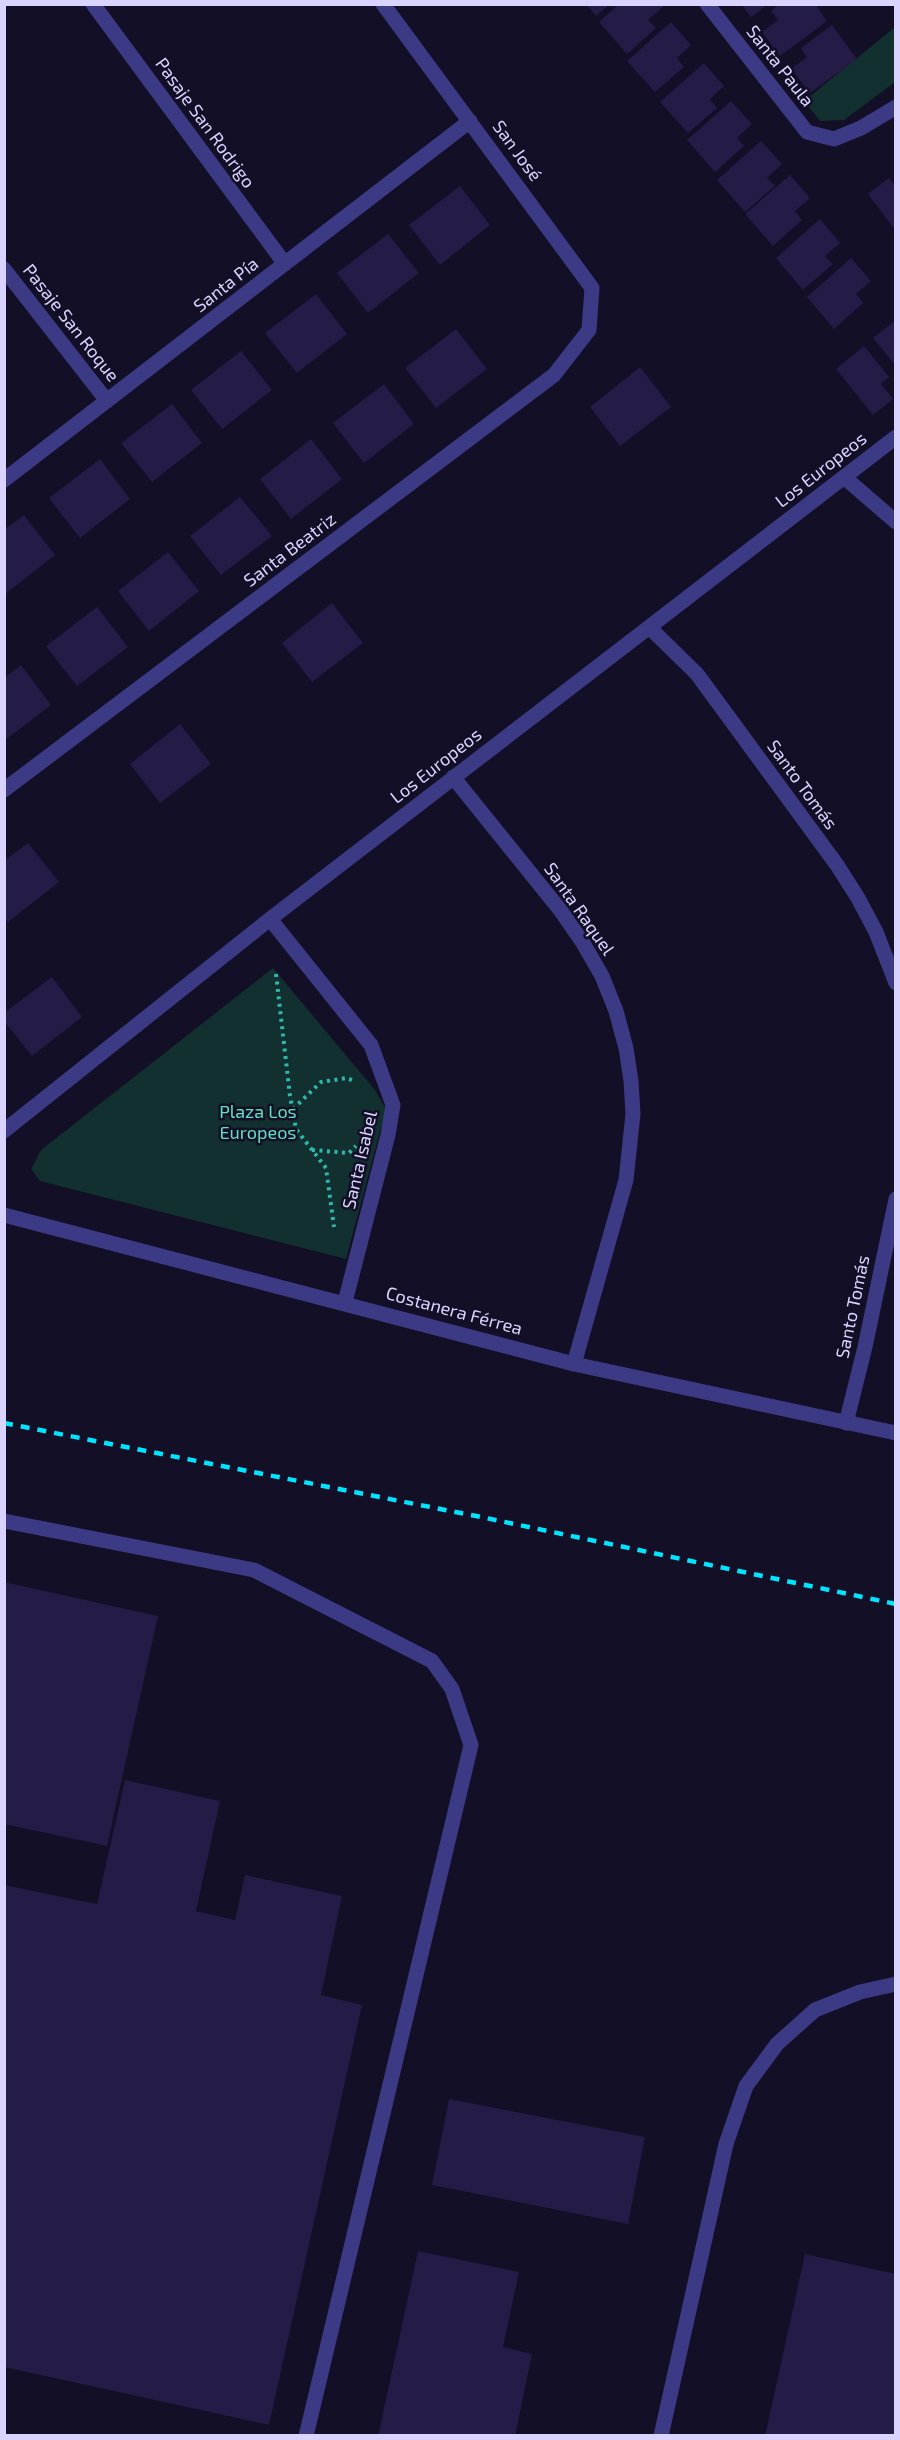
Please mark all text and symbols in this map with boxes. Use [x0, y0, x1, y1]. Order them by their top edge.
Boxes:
street label: Santa Paula [742, 21, 818, 111]
street label: Pasaje San Rodrigo [151, 54, 259, 192]
street label: San José [488, 116, 546, 186]
street label: Santa Pía [189, 253, 263, 317]
street label: Pasaje San Roque [18, 260, 124, 386]
street label: Los Europeos [771, 428, 871, 512]
street label: Santa Beatriz [240, 508, 340, 592]
street label: Los Europeos [386, 724, 486, 808]
street label: Santo Tomás [762, 736, 842, 834]
street label: Santa Raquel [539, 859, 619, 959]
park label: Plaza Los Europeos [219, 1101, 297, 1144]
street label: Santa Isabel [338, 1109, 382, 1211]
street label: Santo Tomás [832, 1253, 874, 1361]
street label: Costanera Férrea [383, 1282, 525, 1340]

